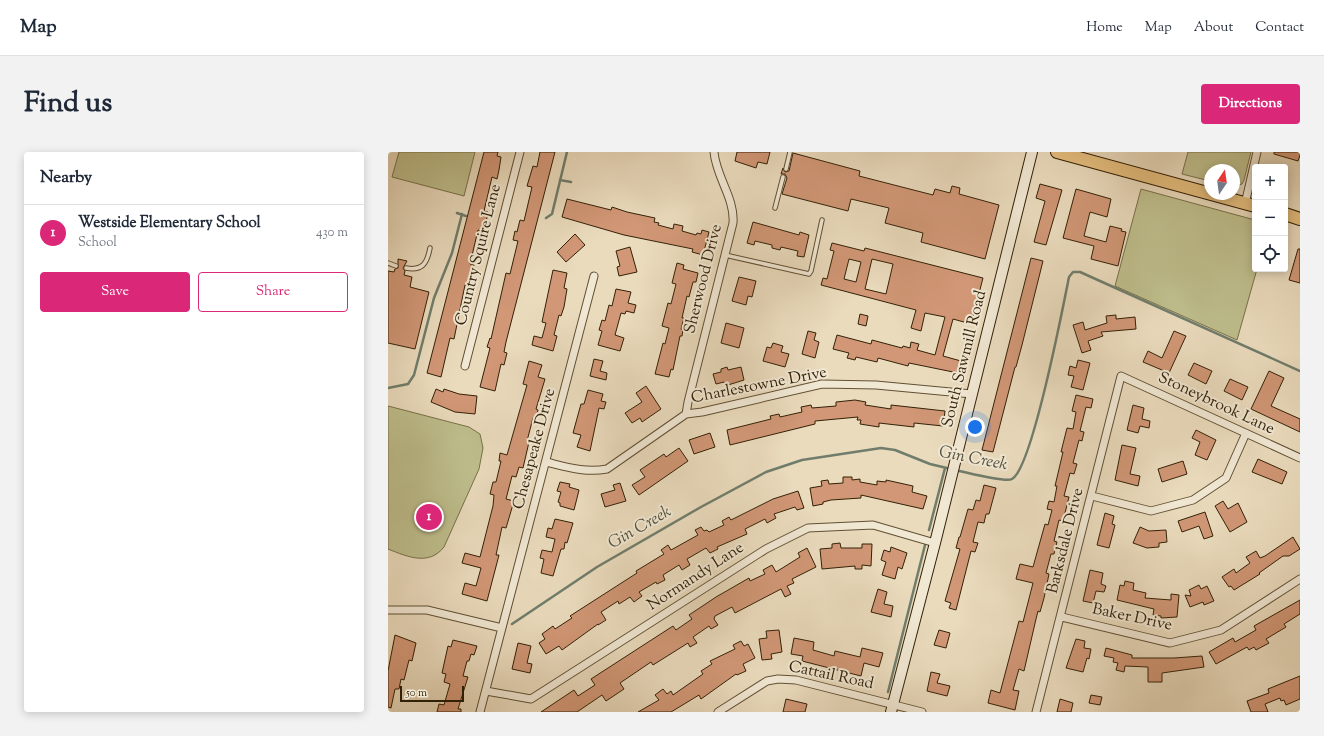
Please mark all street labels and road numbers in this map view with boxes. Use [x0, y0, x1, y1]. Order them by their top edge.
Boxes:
street label: Country Squire Lane [450, 182, 508, 328]
street label: Sherwood Drive [679, 222, 729, 336]
street label: South Sawmill Road [937, 288, 993, 430]
street label: Charlestowne Drive [689, 362, 829, 410]
street label: Stoneybrook Lane [1154, 367, 1278, 441]
street label: Chesapeake Drive [508, 386, 562, 512]
street label: Barksdale Drive [1042, 486, 1090, 596]
street label: Normandy Lane [643, 537, 749, 617]
street label: Baker Drive [1090, 598, 1174, 638]
street label: Cattail Road [786, 656, 876, 696]

